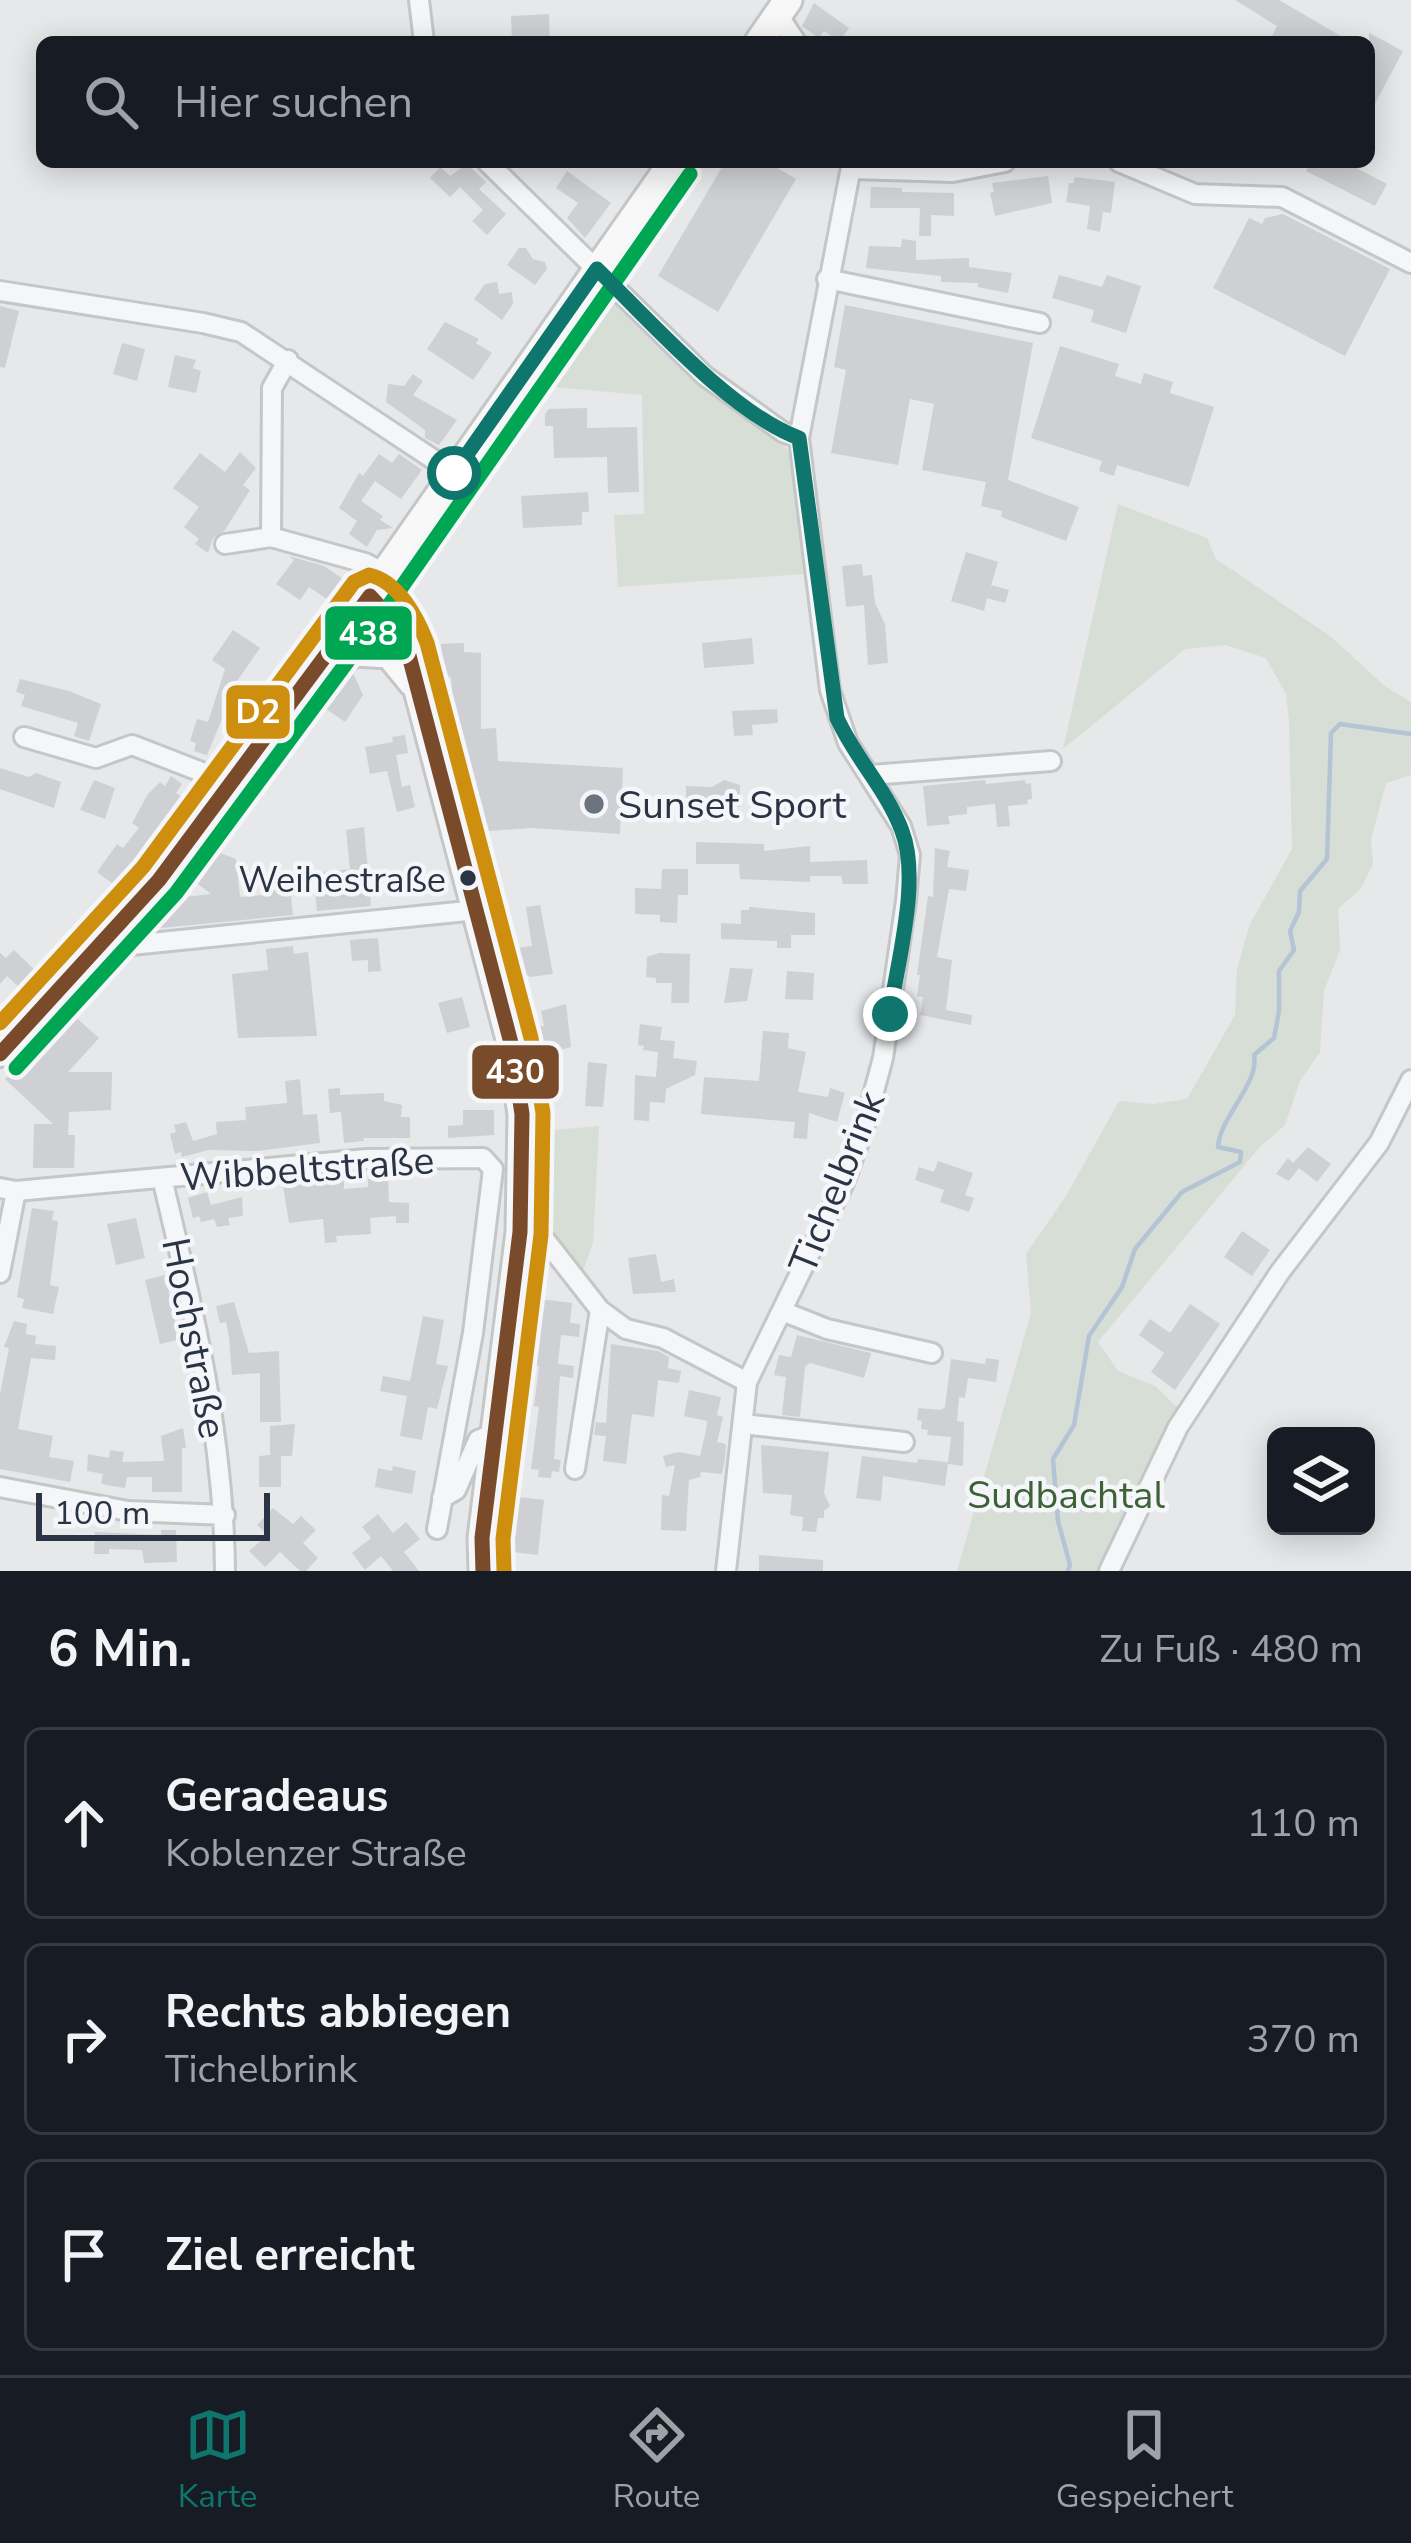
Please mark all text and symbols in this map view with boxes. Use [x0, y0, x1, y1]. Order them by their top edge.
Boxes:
search box [36, 36, 1375, 168]
icon: search [78, 69, 144, 135]
text: Hier suchen [174, 72, 413, 133]
route start [427, 446, 481, 500]
line badge: 438 [323, 604, 414, 662]
text: 438 [338, 612, 398, 657]
line badge: D2 [224, 683, 292, 741]
text: D2 [236, 690, 280, 735]
place label: Sunset Sport [618, 779, 847, 832]
marker: Sunset Sport [581, 791, 607, 817]
place label: Weihestraße [239, 856, 446, 905]
marker: Weihestraße [457, 867, 479, 889]
route end [863, 987, 917, 1041]
line badge: 430 [470, 1043, 561, 1101]
text: 430 [485, 1050, 545, 1095]
street label: Tichelbrink [777, 1083, 898, 1282]
street label: Wibbeltstraße [178, 1134, 436, 1205]
street label: Hochstraße [148, 1234, 239, 1443]
map controls [1267, 1427, 1375, 1535]
button: layers [1267, 1427, 1375, 1535]
park label: Sudbachtal [967, 1469, 1165, 1522]
scale bar [36, 1487, 270, 1540]
text: 100 m [54, 1491, 150, 1536]
text: 6 Min. [48, 1614, 192, 1684]
text: Zu Fuß · 480 m [1099, 1623, 1363, 1676]
text: Geradeaus [165, 1766, 389, 1827]
icon: ahead [51, 1790, 117, 1856]
text: 110 m [1246, 1797, 1360, 1850]
text: Koblenzer Straße [165, 1827, 467, 1880]
text: Rechts abbiegen [165, 1982, 511, 2043]
icon: right [51, 2006, 117, 2072]
text: 370 m [1246, 2013, 1360, 2066]
text: Tichelbrink [165, 2043, 357, 2096]
icon: arrive [51, 2222, 117, 2288]
text: Ziel erreicht [165, 2225, 415, 2286]
tab: Karte [178, 2402, 257, 2519]
tab: Route [613, 2402, 700, 2519]
tab: Gespeichert [1056, 2402, 1233, 2519]

